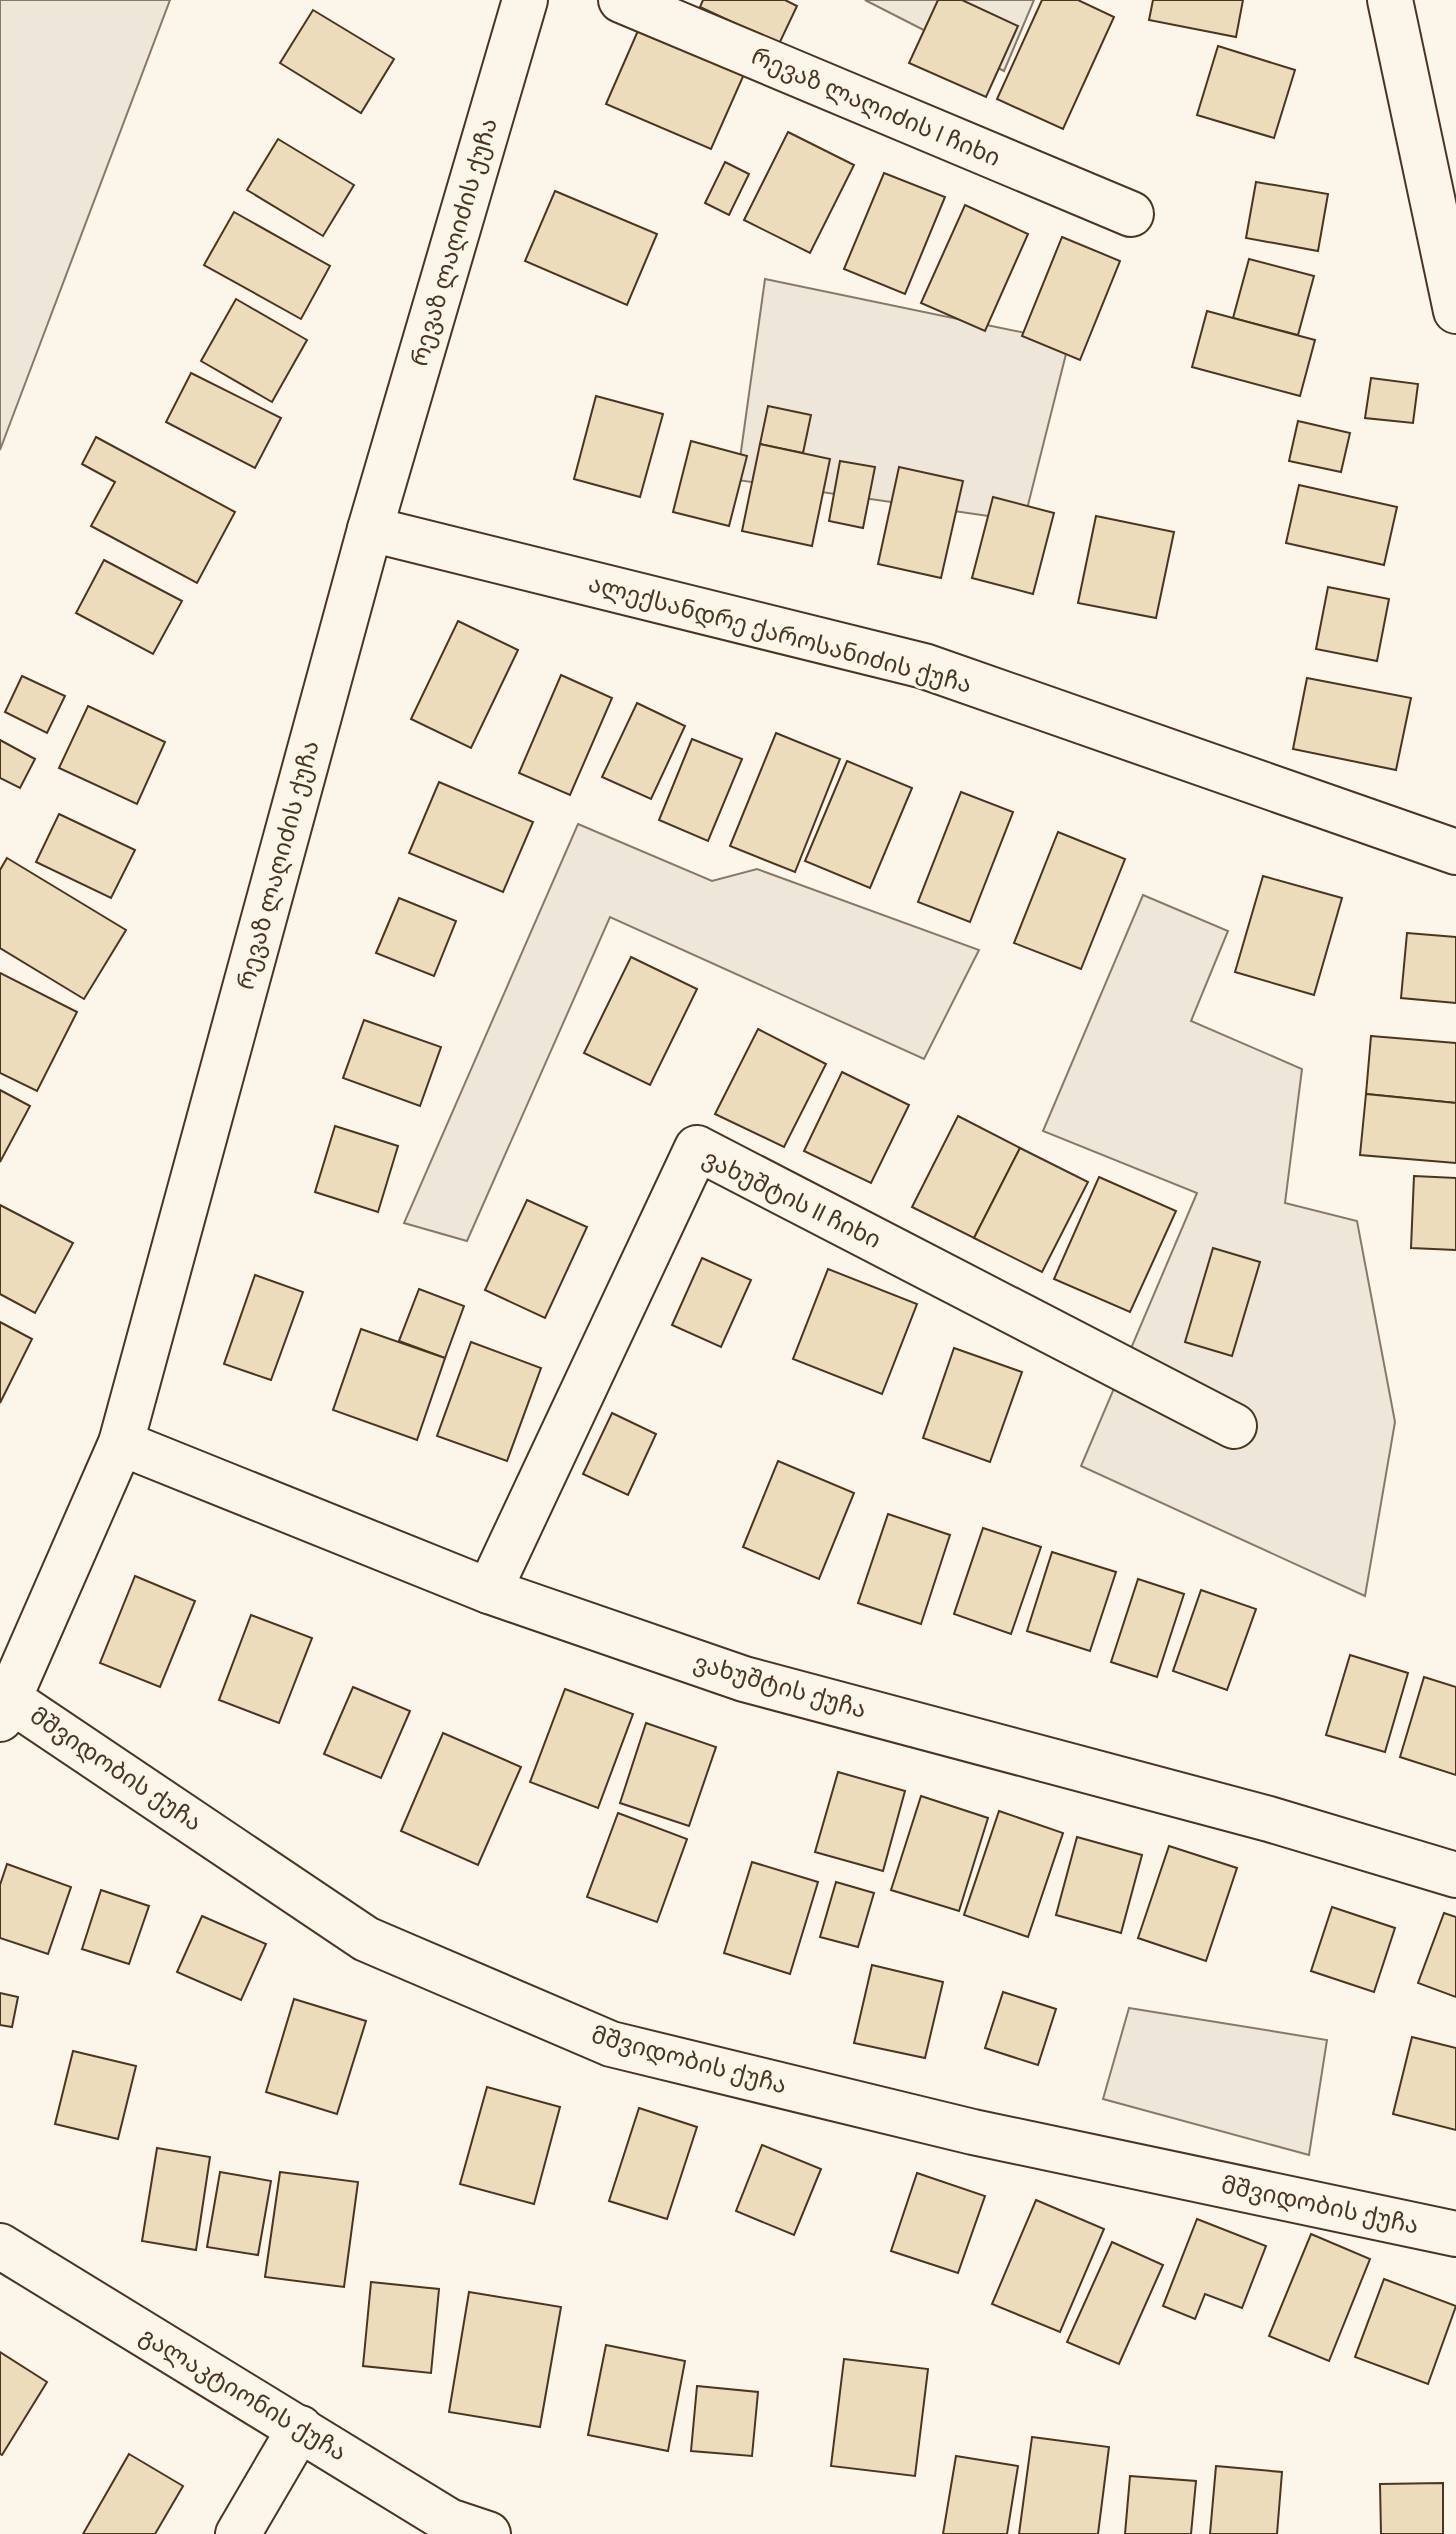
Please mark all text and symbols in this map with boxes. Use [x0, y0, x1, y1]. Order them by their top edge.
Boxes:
street label: რევაზ ლაღიძის I ჩიხი [747, 39, 1006, 173]
street label: რევაზ ლაღიძის ქუჩა [402, 114, 504, 369]
street label: ალექსანდრე ქაროსანიძის ქუჩა [585, 566, 975, 700]
street label: რევაზ ლაღიძის ქუჩა [228, 737, 326, 993]
street label: ვახუშტის II ჩიხი [698, 1141, 887, 1255]
street label: ვახუშტის ქუჩა [690, 1645, 870, 1725]
street label: მშვიდობის ქუჩა [24, 1699, 209, 1838]
street label: მშვიდობის ქუჩა [588, 2018, 790, 2100]
street label: მშვიდობის ქუჩა [1219, 2167, 1422, 2241]
street label: გალაკტიონის ქუჩა [134, 2319, 353, 2468]

